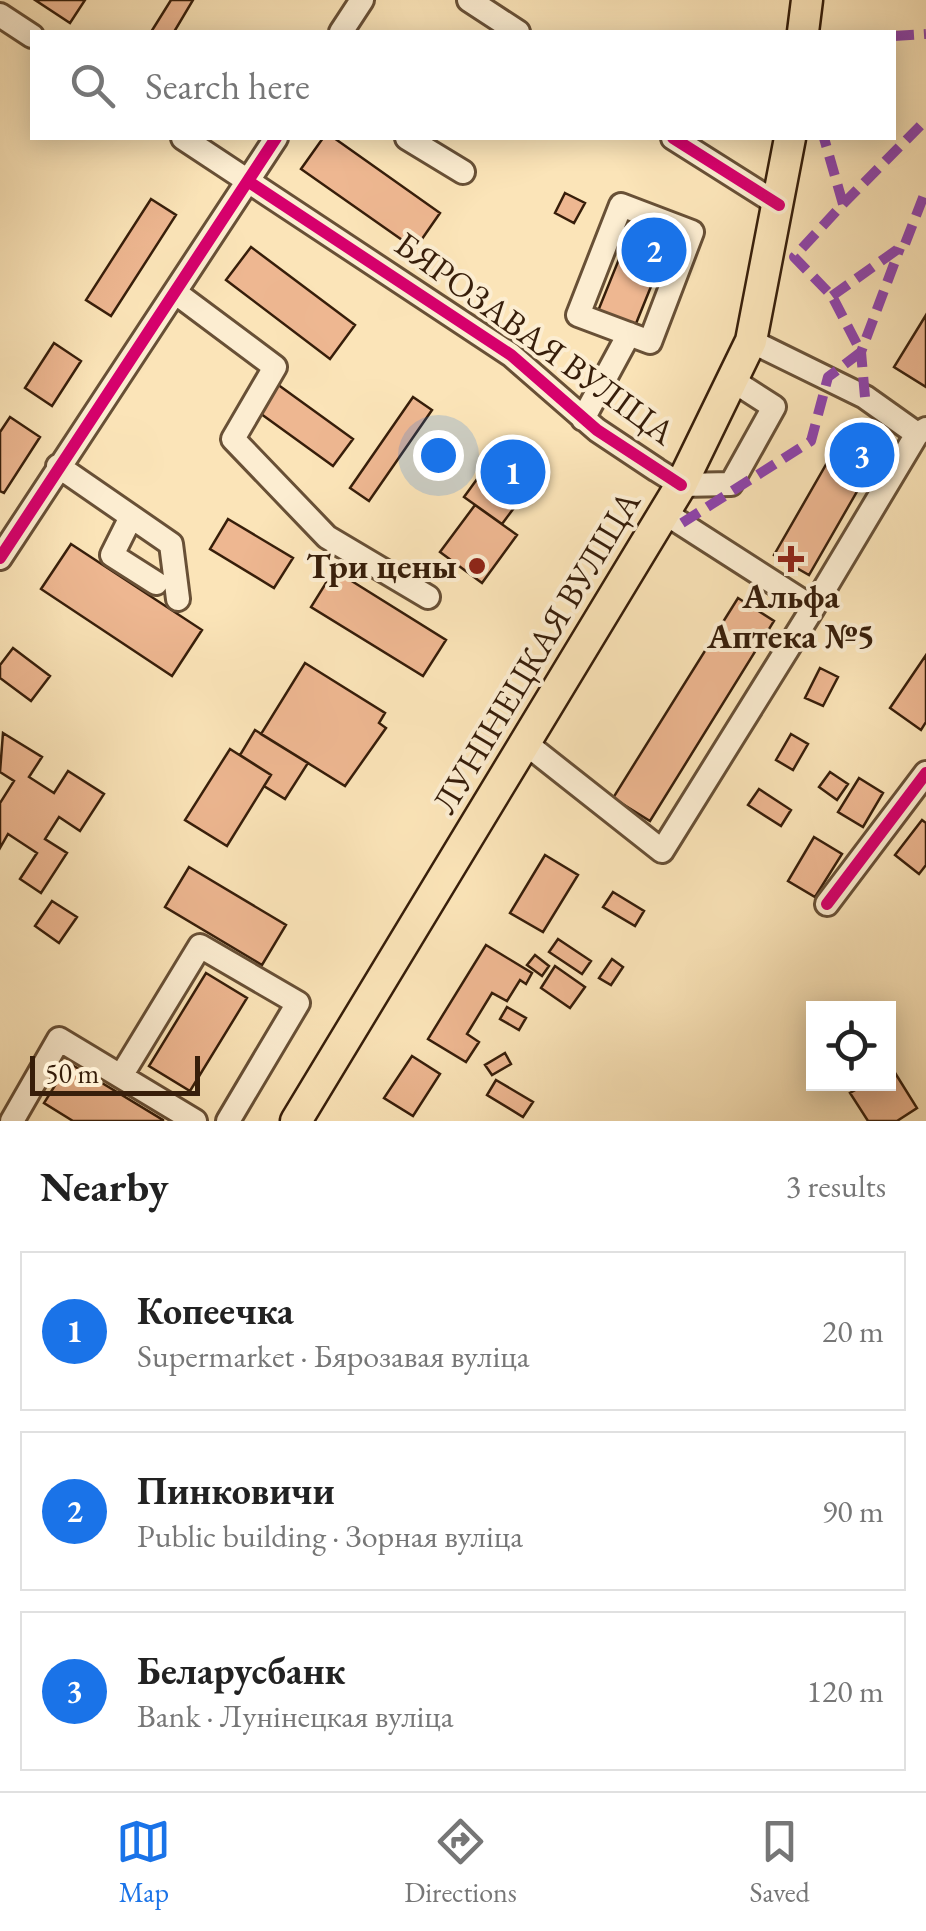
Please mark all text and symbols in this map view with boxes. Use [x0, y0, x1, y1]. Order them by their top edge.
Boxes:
search box [30, 30, 896, 140]
icon: search [65, 58, 120, 113]
text: Search here [145, 61, 310, 110]
pin: 2 [622, 212, 686, 288]
street label: БЯРОЗАВАЯ ВУЛІЦА [386, 221, 685, 455]
pin: 3 [830, 418, 894, 492]
your location [413, 430, 464, 481]
pin: 1 [480, 434, 546, 510]
street label: ЛУНІНЕЦКАЯ ВУЛІЦА [421, 482, 650, 821]
place label: Три цены [306, 543, 457, 588]
marker: Альфа Аптека №5 [780, 548, 802, 570]
marker: Три цены [466, 555, 488, 577]
place label: Альфа Аптека №5 [706, 573, 875, 658]
map controls [806, 1001, 896, 1091]
button: locate [806, 1001, 896, 1091]
scale bar [30, 1051, 200, 1096]
text: 50 m [45, 1055, 99, 1091]
text: Nearby [40, 1159, 169, 1214]
text: 3 results [786, 1165, 886, 1207]
text: Копеечка [137, 1286, 294, 1335]
text: 1 [66, 1310, 83, 1352]
text: 20 m [822, 1310, 884, 1352]
text: Supermarket · Бярозавая вуліца [137, 1335, 529, 1377]
text: Пинковичи [137, 1466, 335, 1515]
text: 2 [66, 1490, 83, 1532]
text: 90 m [822, 1490, 884, 1532]
text: Public building · Зорная вуліца [137, 1515, 523, 1557]
text: Беларусбанк [137, 1646, 346, 1695]
text: 3 [66, 1670, 83, 1712]
text: 120 m [807, 1670, 884, 1712]
text: Bank · Лунінецкая вуліца [137, 1695, 454, 1737]
tab: Map [116, 1814, 171, 1910]
tab: Directions [404, 1814, 517, 1910]
tab: Saved [750, 1814, 810, 1910]

